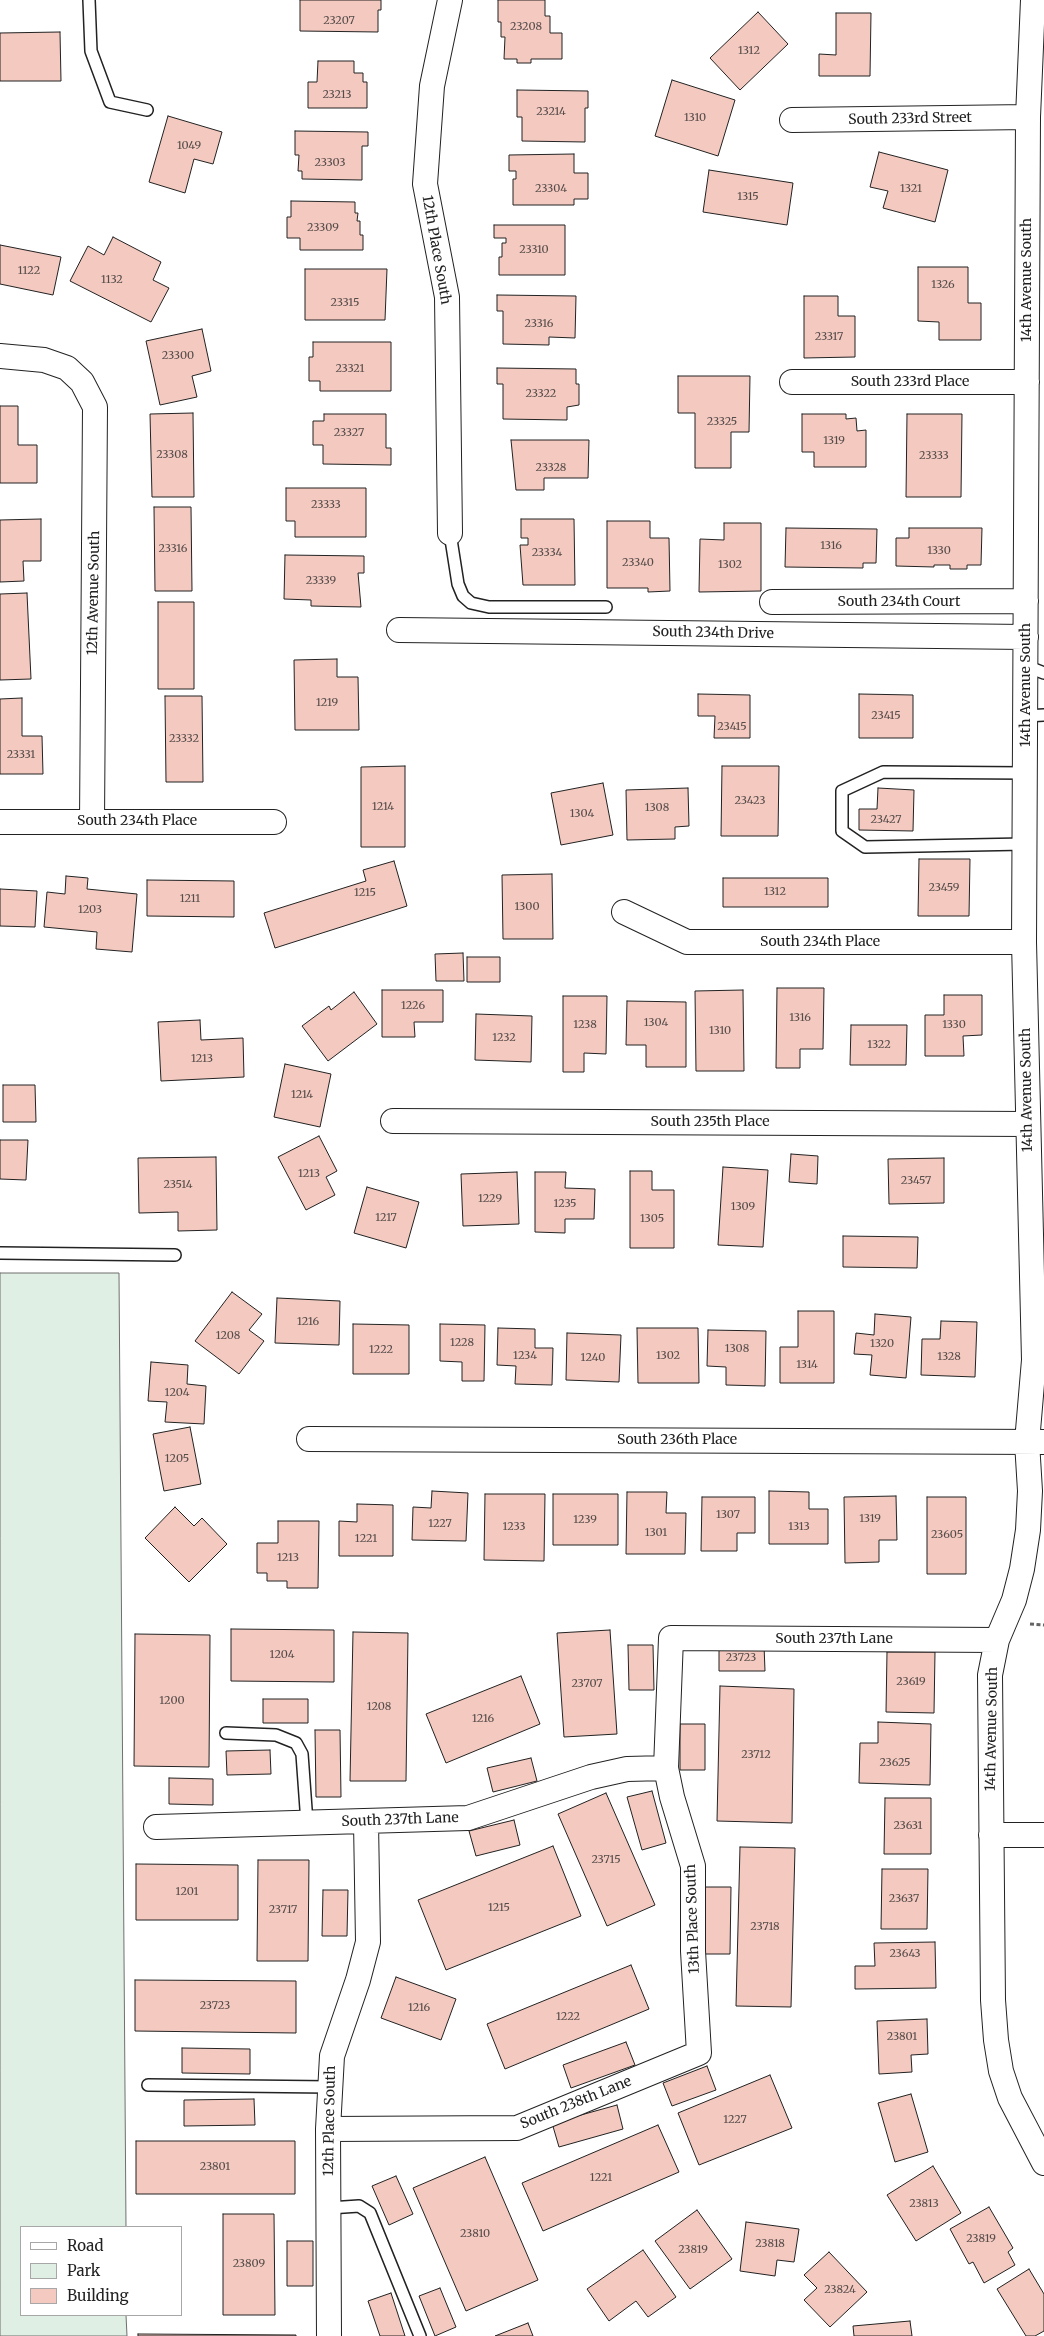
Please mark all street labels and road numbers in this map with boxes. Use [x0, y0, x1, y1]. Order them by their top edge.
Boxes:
street label: South 233rd Street [848, 110, 972, 128]
street label: 12th Place South [418, 194, 454, 306]
street label: 14th Avenue South [1019, 218, 1035, 342]
street label: South 233rd Place [851, 374, 969, 390]
street label: 12th Avenue South [85, 531, 103, 655]
street label: South 234th Court [838, 594, 960, 610]
street label: 14th Avenue South [1018, 623, 1034, 747]
street label: South 234th Drive [652, 624, 774, 642]
street label: South 234th Place [77, 813, 197, 829]
street label: South 234th Place [760, 934, 880, 950]
street label: 14th Avenue South [1018, 1028, 1036, 1152]
street label: South 235th Place [651, 1114, 769, 1130]
street label: South 236th Place [617, 1432, 737, 1448]
street label: South 237th Lane [775, 1631, 893, 1647]
street label: 14th Avenue South [983, 1667, 1001, 1791]
street label: South 237th Lane [341, 1810, 459, 1830]
street label: 13th Place South [683, 1864, 703, 1974]
street label: 12th Place South [321, 2066, 339, 2176]
street label: South 238th Lane [518, 2073, 634, 2133]

